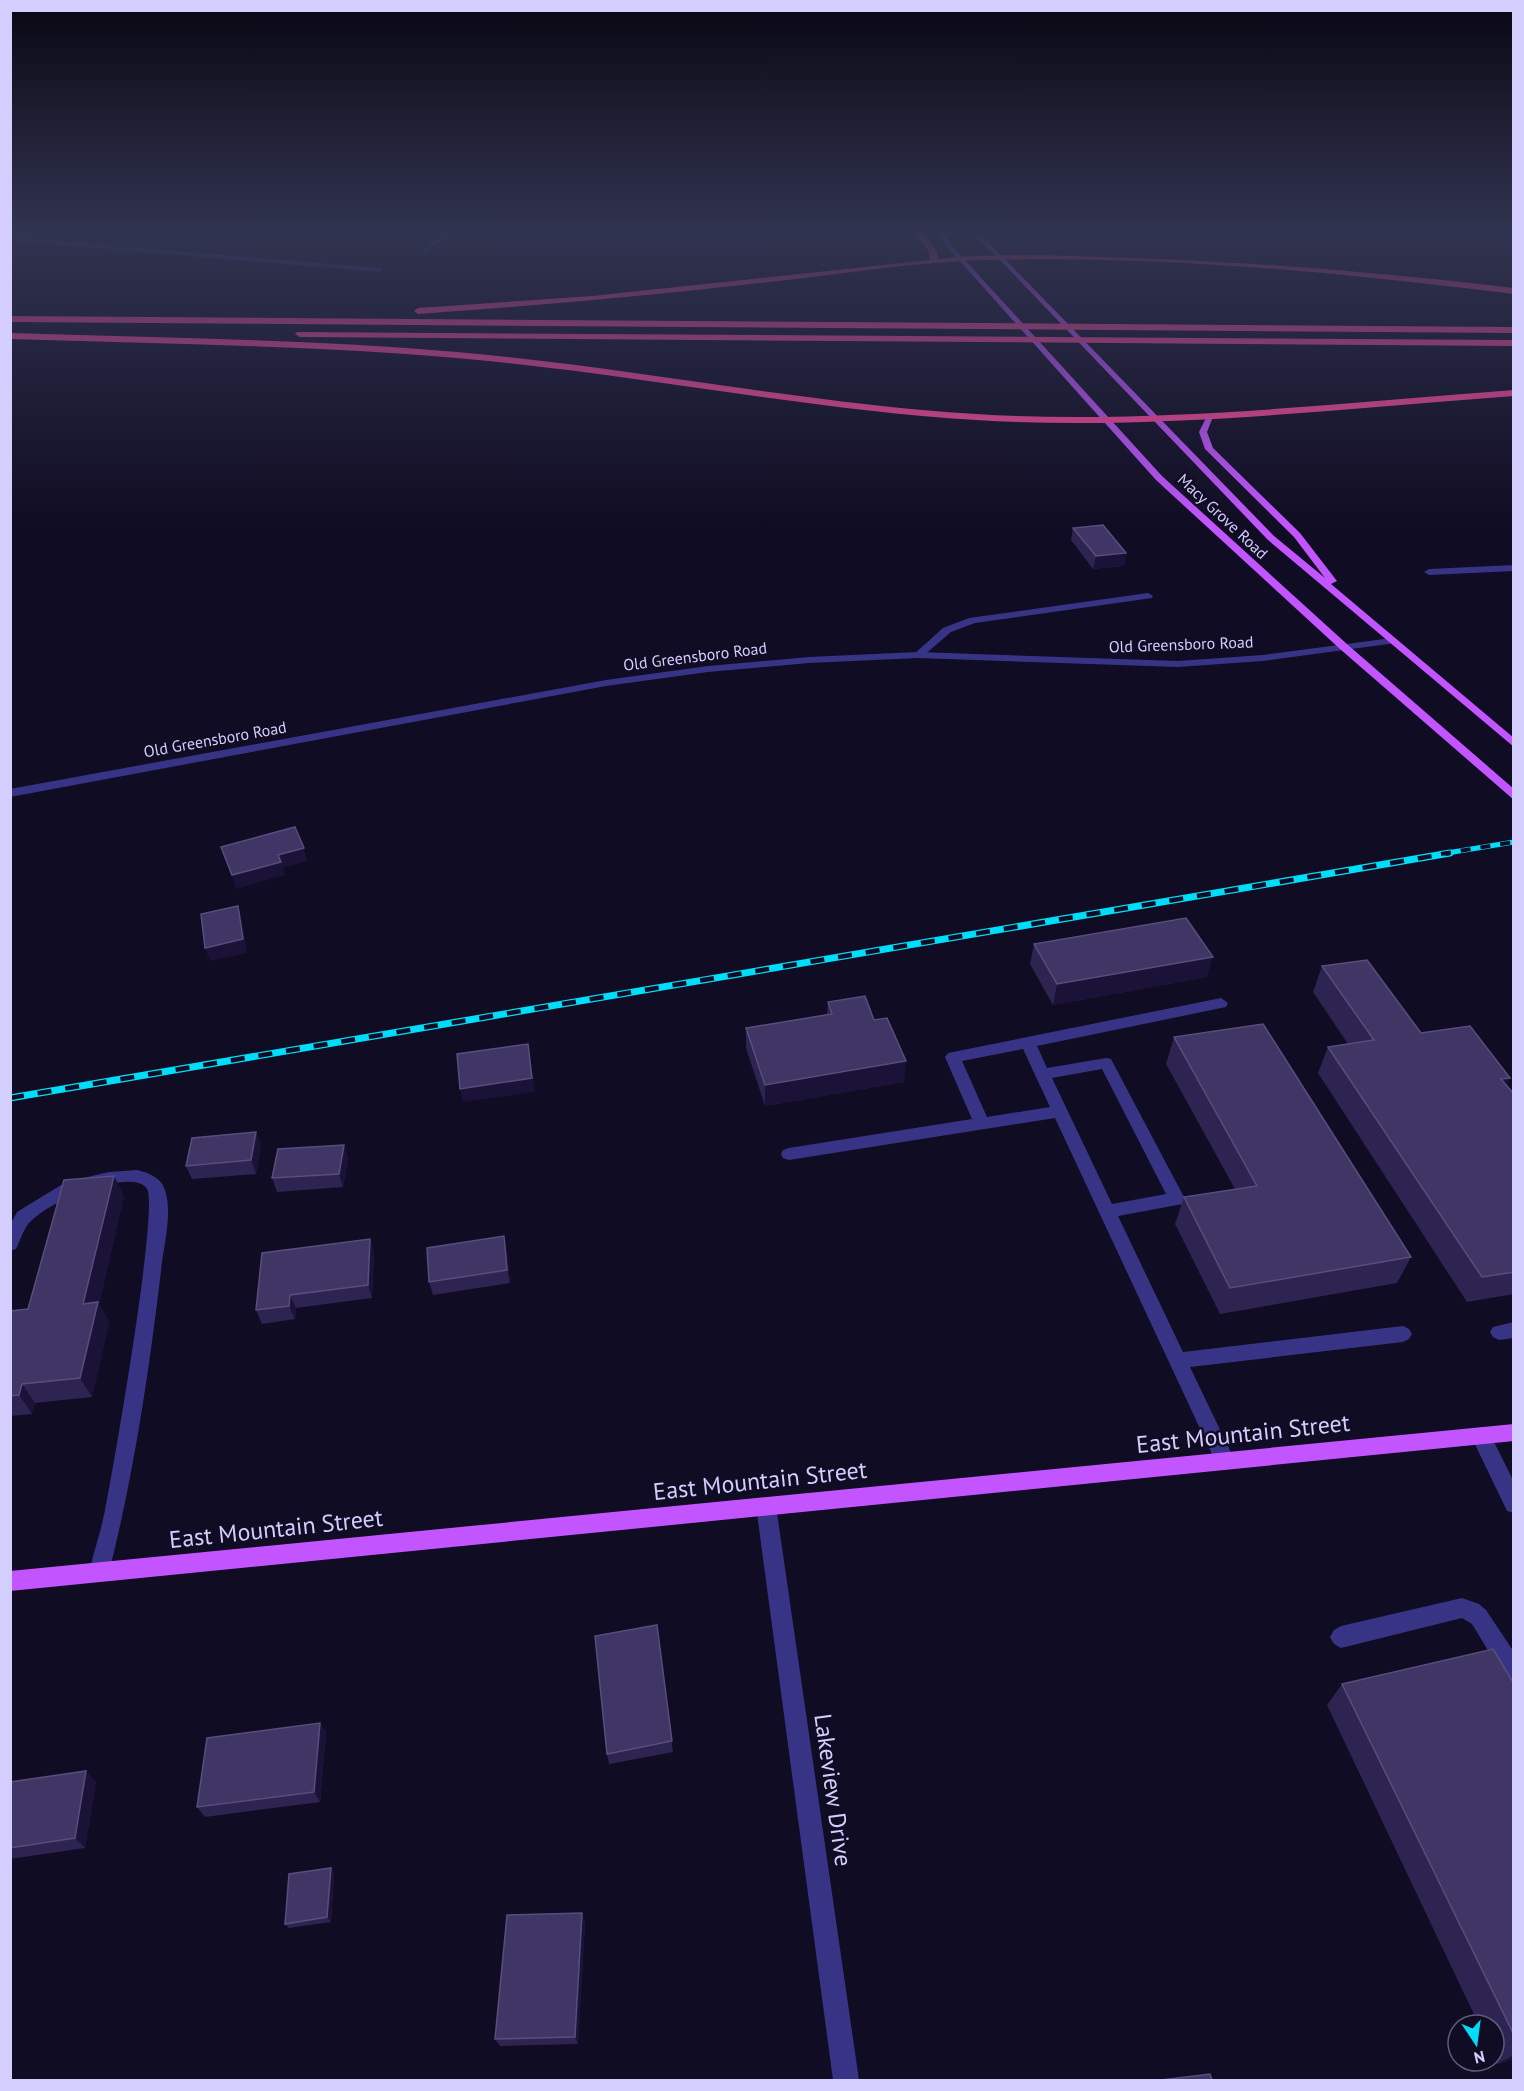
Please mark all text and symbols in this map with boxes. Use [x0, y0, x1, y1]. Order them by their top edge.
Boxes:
street label: Macy Grove Road [1174, 469, 1272, 563]
street label: Old Greensboro Road [1108, 631, 1254, 657]
street label: Old Greensboro Road [622, 637, 768, 675]
street label: Old Greensboro Road [142, 717, 288, 761]
street label: East Mountain Street [1135, 1407, 1351, 1460]
street label: East Mountain Street [652, 1454, 868, 1507]
street label: East Mountain Street [168, 1502, 384, 1555]
street label: Lakeview Drive [807, 1712, 860, 1868]
north arrow [1446, 2013, 1506, 2073]
text: N [1472, 2047, 1487, 2069]

